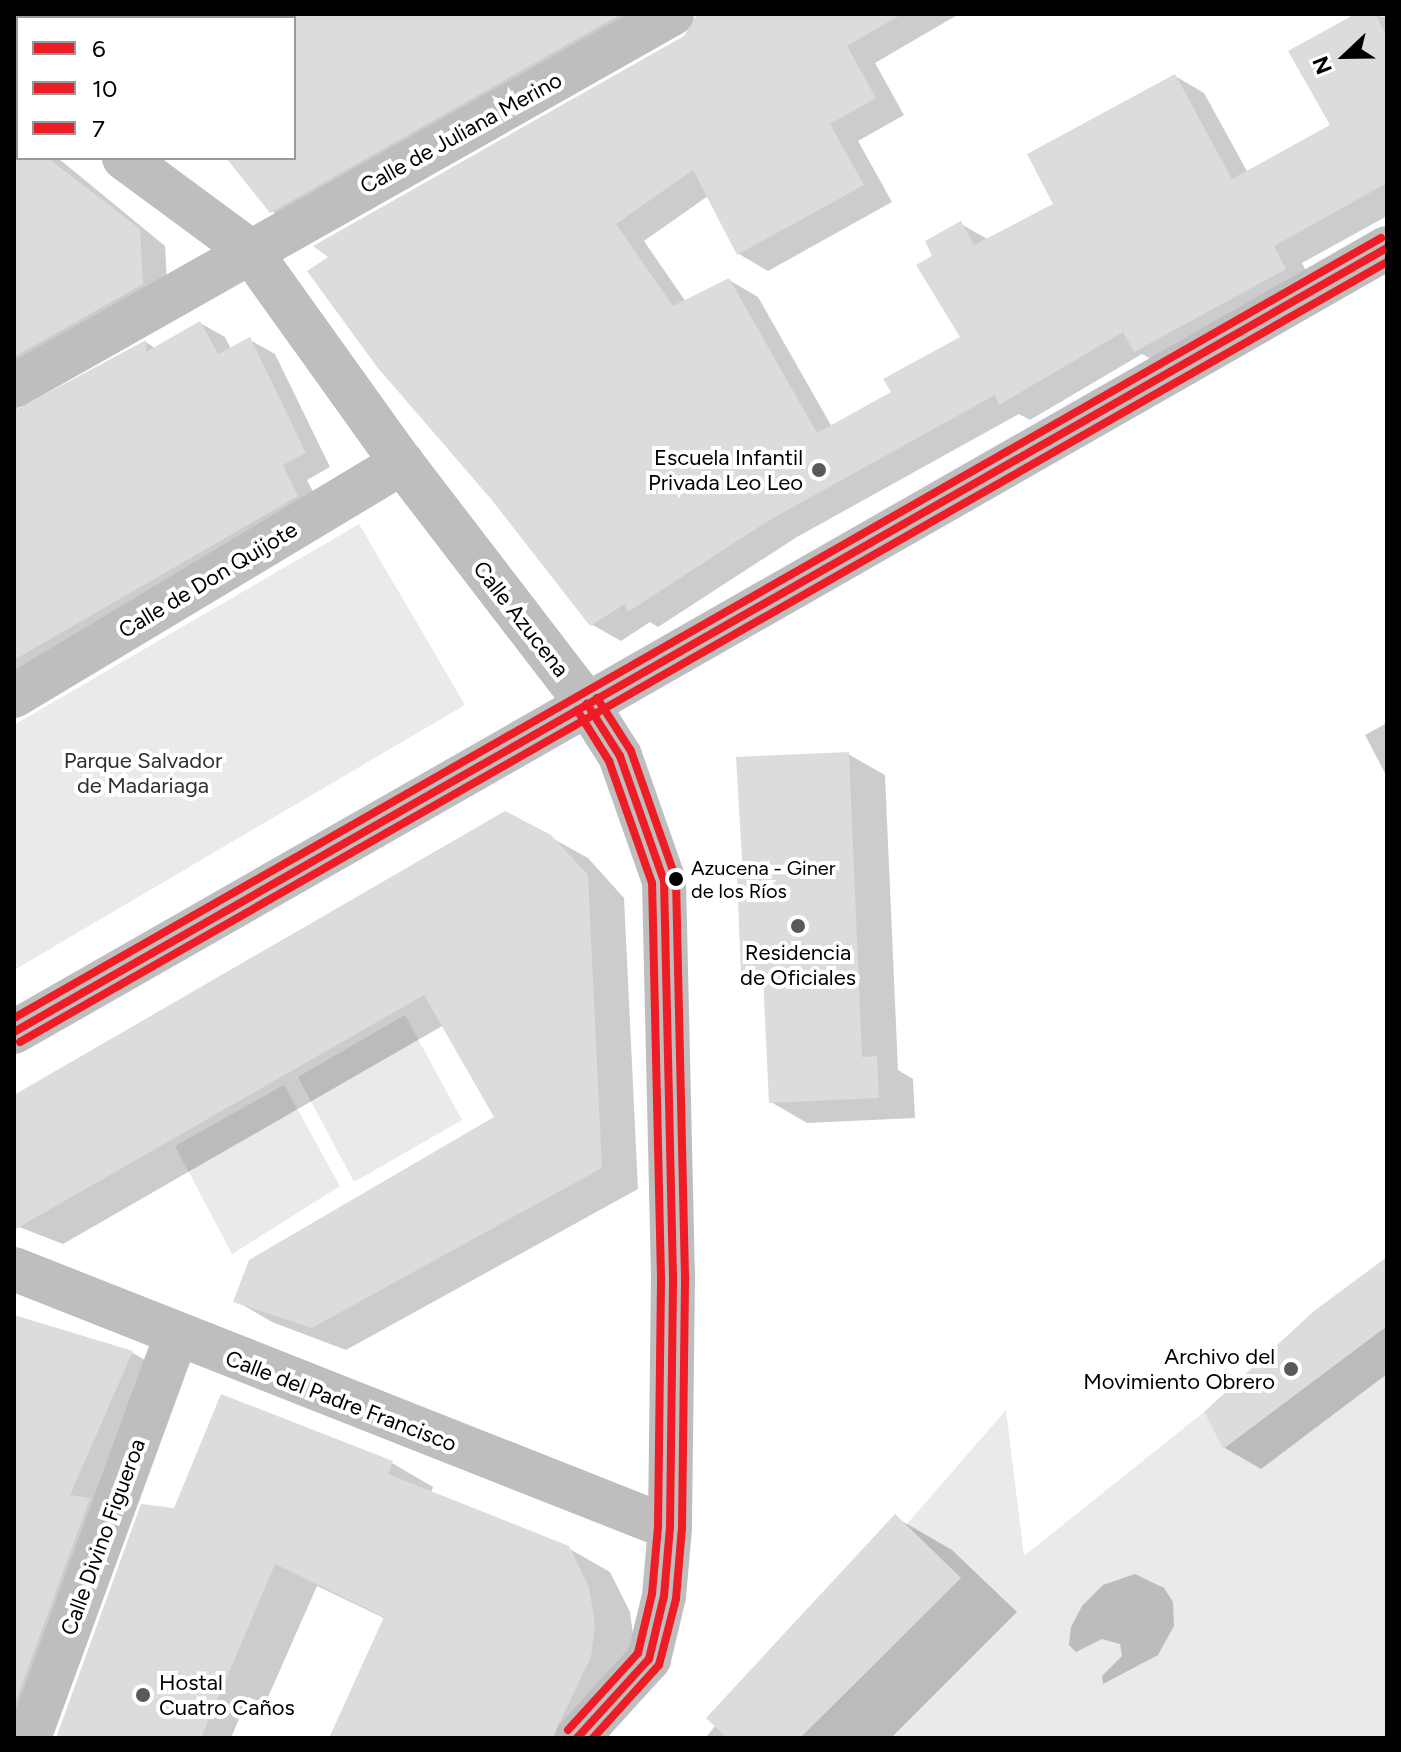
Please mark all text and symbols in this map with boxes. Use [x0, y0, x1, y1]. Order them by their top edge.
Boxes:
legend [16, 16, 296, 160]
north arrow [1305, 16, 1385, 96]
text: 6 [92, 34, 106, 63]
text: N [1307, 52, 1338, 78]
street label: Calle de Juliana Merino [356, 67, 566, 199]
text: 10 [92, 74, 117, 103]
text: 7 [92, 114, 105, 143]
place label: Escuela Infantil Privada Leo Leo [648, 444, 803, 496]
marker: Escuela Infantil Privada Leo Leo [810, 461, 828, 479]
street label: Calle de Don Quijote [114, 516, 302, 644]
street label: Calle Azucena [468, 556, 574, 682]
park label: Parque Salvador de Madariaga [64, 747, 222, 798]
place label: Azucena - Giner de los Ríos [691, 856, 836, 903]
marker: Azucena - Giner de los Ríos [668, 871, 684, 887]
marker: Residencia de Oficiales [789, 917, 807, 935]
place label: Residencia de Oficiales [740, 939, 856, 990]
place label: Archivo del Movimiento Obrero [1083, 1343, 1275, 1394]
street label: Calle del Padre Francisco [222, 1345, 460, 1457]
marker: Archivo del Movimiento Obrero [1282, 1360, 1300, 1378]
street label: Calle Divino Figueroa [55, 1435, 151, 1639]
place label: Hostal Cuatro Caños [159, 1669, 295, 1720]
marker: Hostal Cuatro Caños [134, 1686, 152, 1704]

